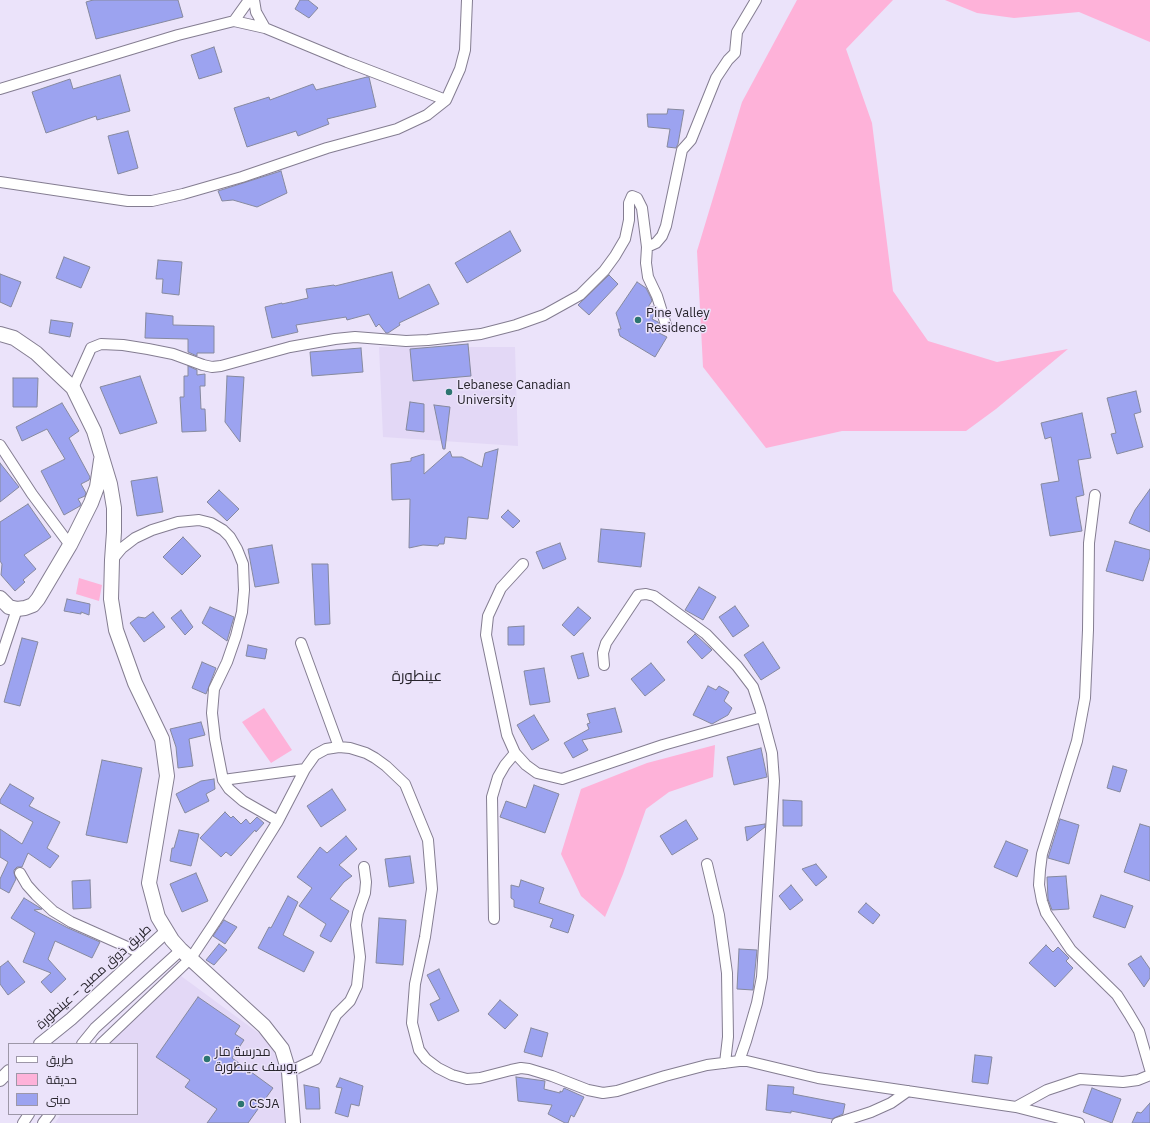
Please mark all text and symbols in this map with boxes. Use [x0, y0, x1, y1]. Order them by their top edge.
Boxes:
place label: Pine Valley Residence [646, 305, 710, 336]
marker: Pine Valley Residence [633, 315, 643, 325]
place label: Lebanese Canadian University [457, 377, 571, 408]
marker: Lebanese Canadian University [444, 387, 454, 397]
district label: عينطورة [392, 668, 442, 686]
street label: طريق ذوق مصبح – عينطورة [33, 921, 155, 1033]
legend [8, 1043, 138, 1115]
place label: مدرسة مار يوسف عينطورة [215, 1044, 297, 1075]
text: طريق [46, 1052, 73, 1067]
marker: مدرسة مار يوسف عينطورة [202, 1054, 212, 1064]
text: حديقة [46, 1072, 77, 1087]
text: مبنى [46, 1092, 71, 1107]
place label: CSJA [249, 1096, 280, 1112]
marker: CSJA [236, 1099, 246, 1109]

